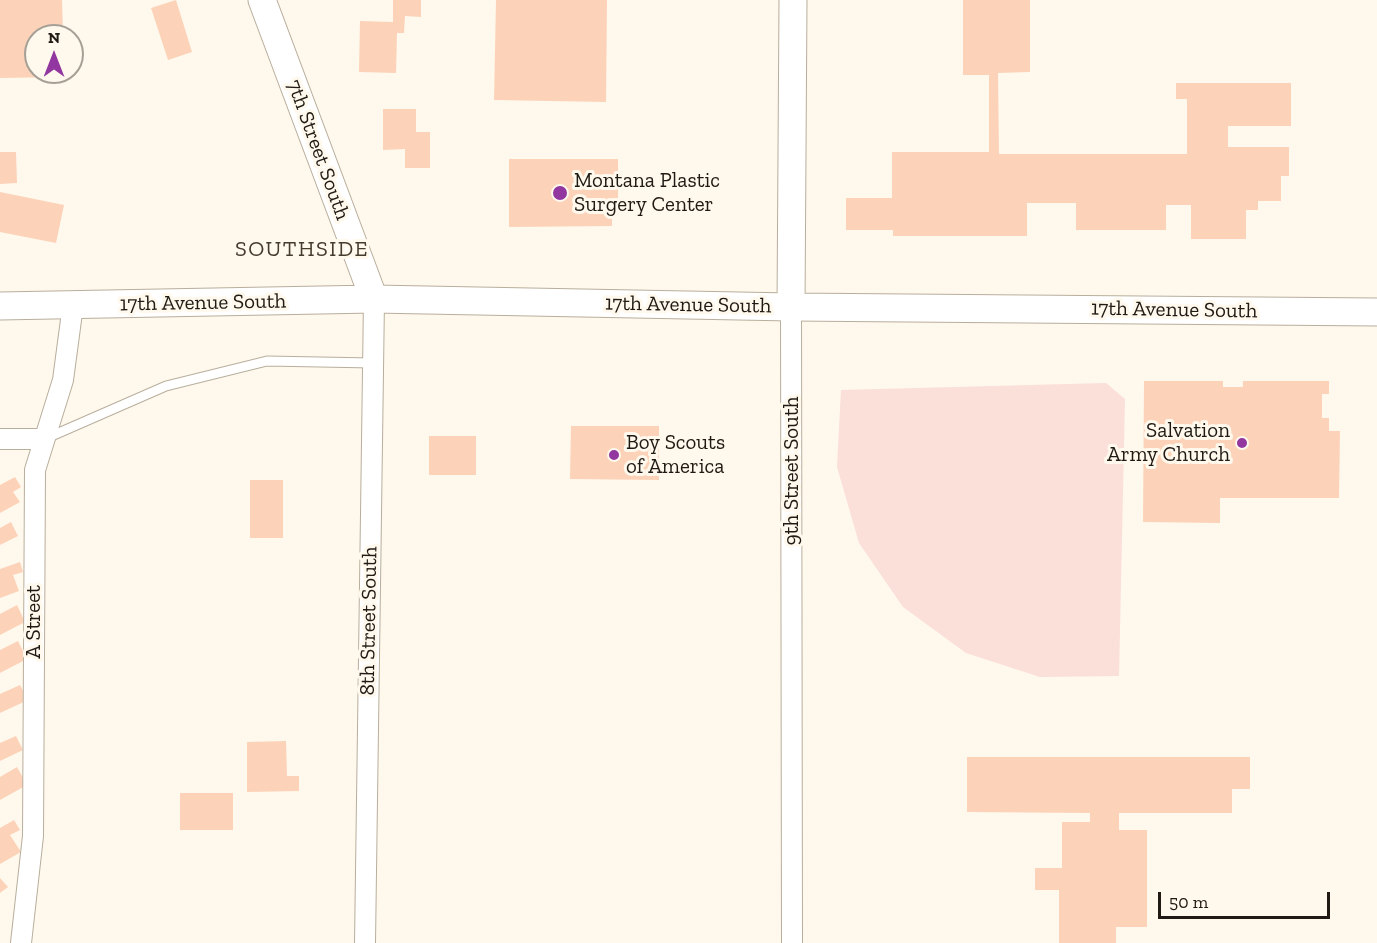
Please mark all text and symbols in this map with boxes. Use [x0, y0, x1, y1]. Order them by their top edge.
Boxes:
north arrow [24, 24, 84, 84]
text: N [48, 28, 60, 47]
street label: 7th Street South [281, 76, 355, 224]
place label: Montana Plastic Surgery Center [574, 168, 720, 218]
marker: Montana Plastic Surgery Center [551, 184, 569, 202]
district label: SOUTHSIDE [235, 237, 369, 263]
street label: 17th Avenue South [120, 289, 286, 317]
street label: 17th Avenue South [605, 291, 771, 319]
street label: 17th Avenue South [1091, 296, 1257, 324]
street label: 9th Street South [779, 397, 805, 545]
place label: Salvation Army Church [1107, 418, 1230, 468]
place label: Boy Scouts of America [626, 430, 725, 480]
marker: Salvation Army Church [1235, 436, 1249, 450]
marker: Boy Scouts of America [607, 448, 621, 462]
street label: 8th Street South [355, 546, 383, 696]
street label: A Street [21, 585, 47, 659]
scale bar [1161, 880, 1334, 918]
text: 50 m [1169, 891, 1208, 913]

